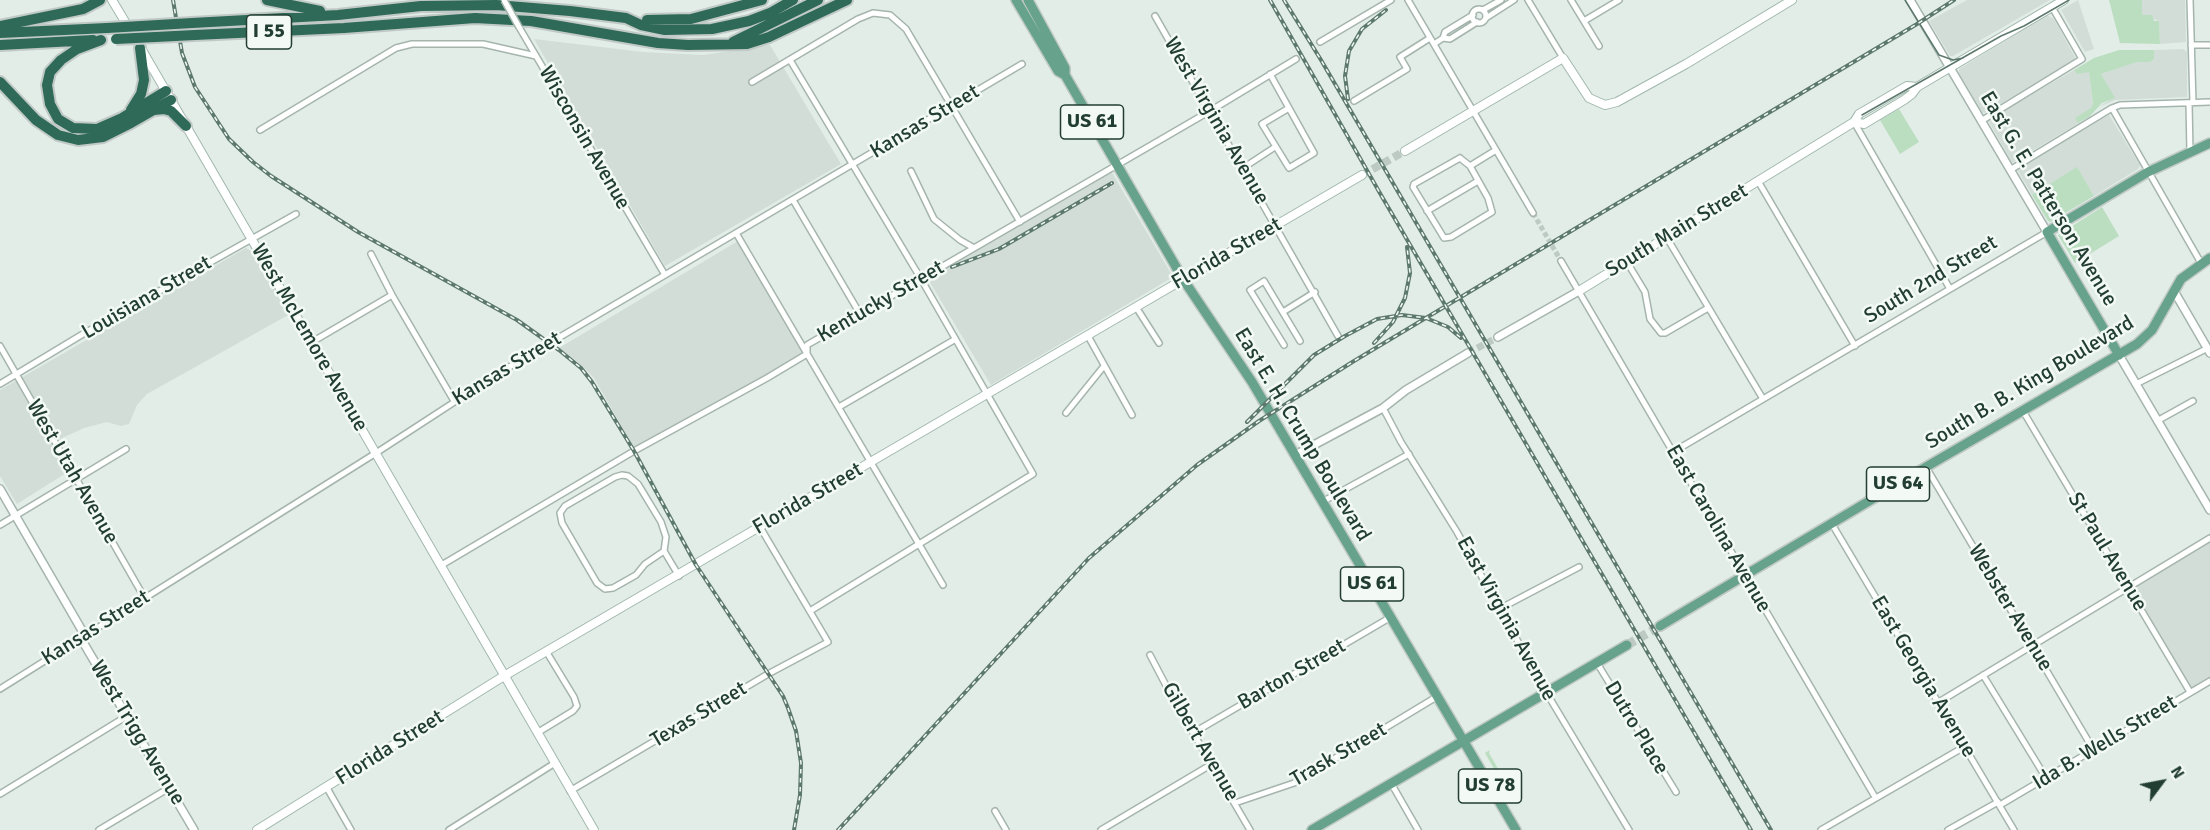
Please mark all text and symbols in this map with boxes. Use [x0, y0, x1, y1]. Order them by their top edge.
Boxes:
road number: I 55 [246, 15, 292, 49]
street label: West Virginia Avenue [1158, 33, 1274, 209]
street label: Wisconsin Avenue [533, 62, 635, 214]
street label: Kansas Street [866, 80, 984, 164]
street label: East G. E. Patterson Avenue [1974, 87, 2122, 311]
road number: US 61 [1060, 105, 1124, 139]
street label: South Main Street [1601, 179, 1753, 283]
street label: Florida Street [1168, 212, 1286, 296]
street label: South 2nd Street [1860, 230, 2002, 330]
street label: West McLemore Avenue [245, 240, 373, 436]
street label: Louisiana Street [78, 251, 216, 345]
street label: Kentucky Street [813, 255, 949, 349]
street label: South B. B. King Boulevard [1921, 311, 2139, 455]
street label: East E. H. Crump Boulevard [1228, 324, 1376, 546]
street label: Kansas Street [448, 327, 566, 411]
street label: West Utah Avenue [20, 395, 124, 549]
street label: East Carolina Avenue [1660, 441, 1776, 617]
street label: Florida Street [749, 457, 867, 541]
road number: US 64 [1866, 467, 1930, 501]
street label: St Paul Avenue [2062, 488, 2152, 616]
street label: East Virginia Avenue [1450, 533, 1562, 705]
street label: Webster Avenue [1962, 540, 2058, 676]
road number: US 61 [1340, 567, 1404, 601]
street label: Kansas Street [37, 585, 155, 671]
street label: East Georgia Avenue [1865, 592, 1981, 762]
street label: Barton Street [1234, 634, 1350, 716]
street label: West Trigg Avenue [84, 656, 190, 810]
street label: Texas Street [646, 676, 752, 754]
street label: Dutro Place [1598, 677, 1674, 779]
street label: Gilbert Avenue [1156, 678, 1244, 806]
street label: Ida B. Wells Street [2028, 690, 2182, 796]
street label: Florida Street [331, 705, 449, 791]
street label: Trask Street [1287, 717, 1391, 793]
north arrow [2132, 752, 2192, 812]
text: N [2166, 762, 2189, 782]
road number: US 78 [1458, 769, 1522, 803]

